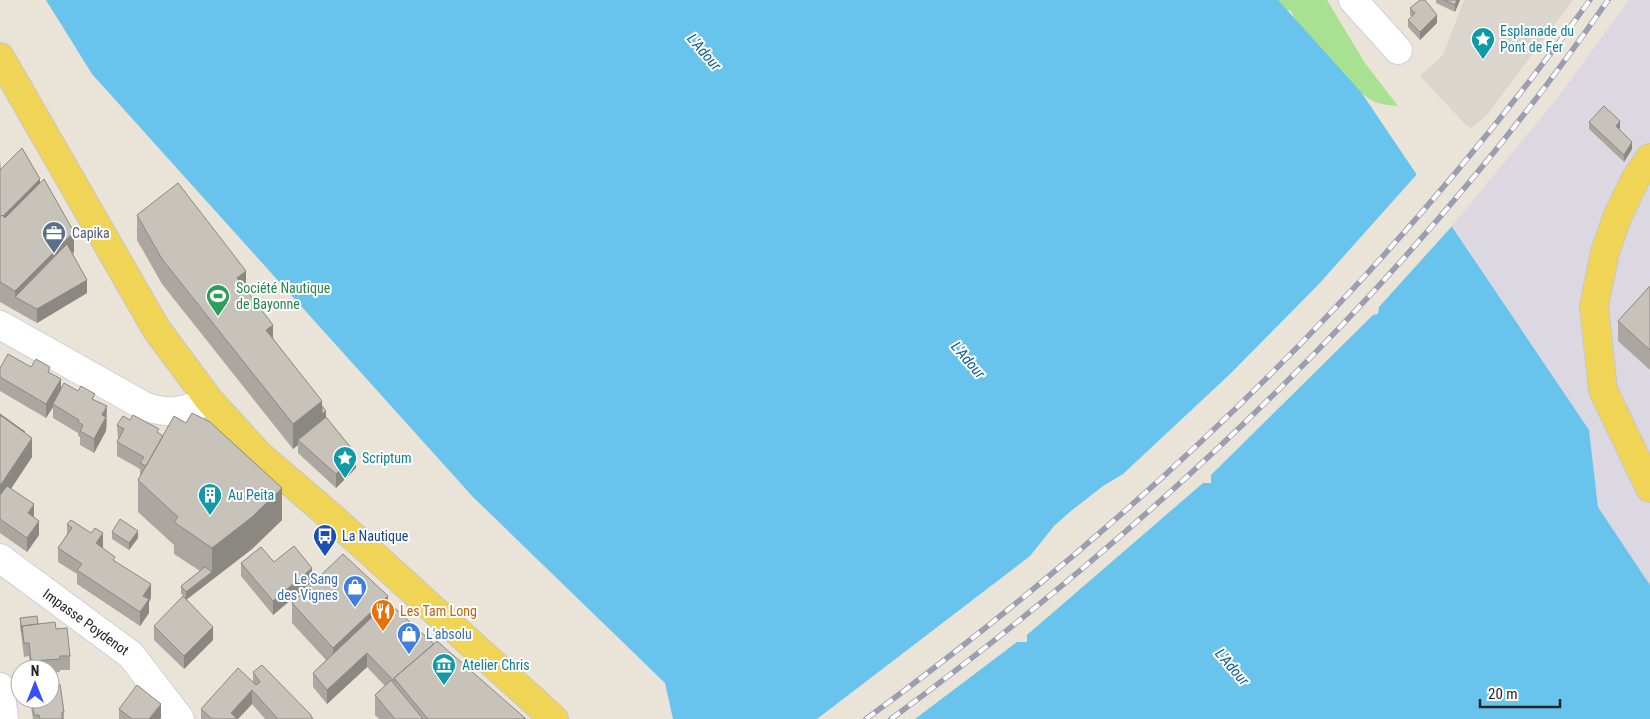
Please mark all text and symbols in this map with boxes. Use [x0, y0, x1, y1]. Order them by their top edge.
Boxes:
place label: Esplanade du Pont de Fer [1500, 23, 1574, 55]
place icon: Esplanade du Pont de Fer [1470, 26, 1496, 60]
water label: L'Adour [683, 30, 725, 75]
office icon: Capika [41, 220, 67, 254]
place label: Capika [72, 225, 110, 241]
place label: Société Nautique de Bayonne [236, 280, 331, 312]
sports icon: Société Nautique de Bayonne [205, 283, 231, 317]
water label: L'Adour [947, 338, 989, 383]
place icon: Scriptum [332, 445, 358, 479]
place label: Scriptum [362, 450, 412, 466]
building icon: Au Peita [197, 482, 223, 516]
place label: Au Peita [228, 487, 274, 503]
bus stop icon: La Nautique [312, 523, 338, 557]
place label: La Nautique [342, 528, 409, 544]
place label: Le Sang des Vignes [277, 571, 338, 603]
shop icon: Le Sang des Vignes [342, 574, 368, 608]
street label: Impasse Poydenot [40, 586, 132, 658]
restaurant icon: Les Tam Long [370, 598, 396, 632]
place label: Les Tam Long [400, 603, 477, 619]
shop icon: L'absolu [396, 621, 422, 655]
place label: L'absolu [426, 626, 472, 642]
water label: L'Adour [1211, 645, 1253, 690]
museum icon: Atelier Chris [431, 652, 457, 686]
place label: Atelier Chris [462, 657, 530, 673]
north arrow [10, 659, 60, 709]
text: N [31, 663, 39, 679]
scale bar [1480, 676, 1560, 708]
text: 20 m [1488, 685, 1518, 703]

